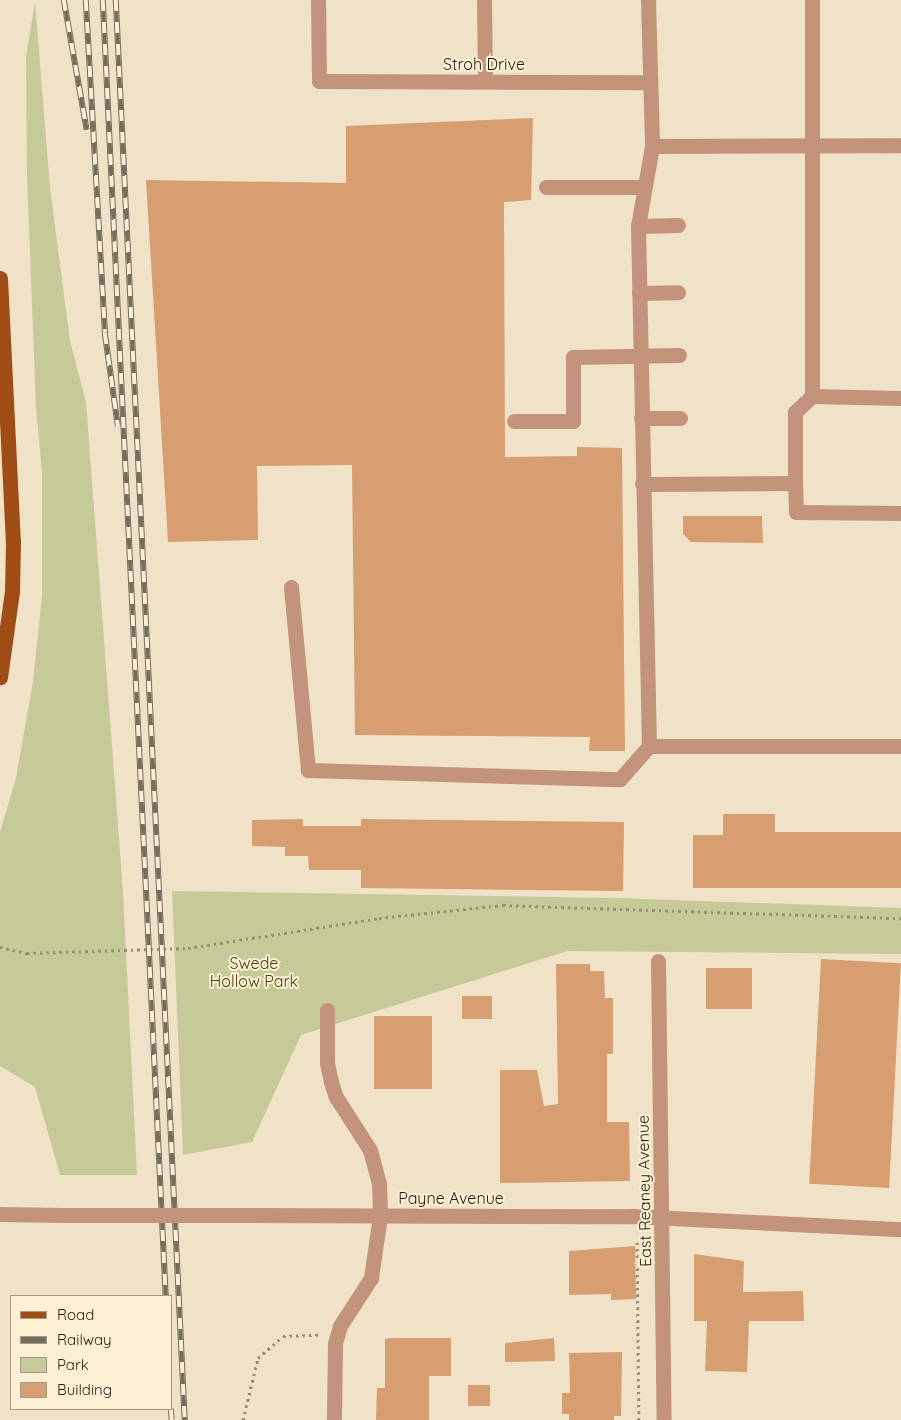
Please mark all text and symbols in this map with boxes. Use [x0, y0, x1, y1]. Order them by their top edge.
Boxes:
street label: Stroh Drive [443, 54, 525, 74]
park label: Swede Hollow Park [210, 953, 298, 991]
street label: East Reaney Avenue [633, 1115, 655, 1267]
street label: Payne Avenue [398, 1188, 504, 1208]
legend [10, 1295, 172, 1410]
text: Road [57, 1305, 94, 1324]
text: Railway [57, 1330, 112, 1349]
text: Park [57, 1355, 89, 1374]
text: Building [57, 1380, 112, 1399]

